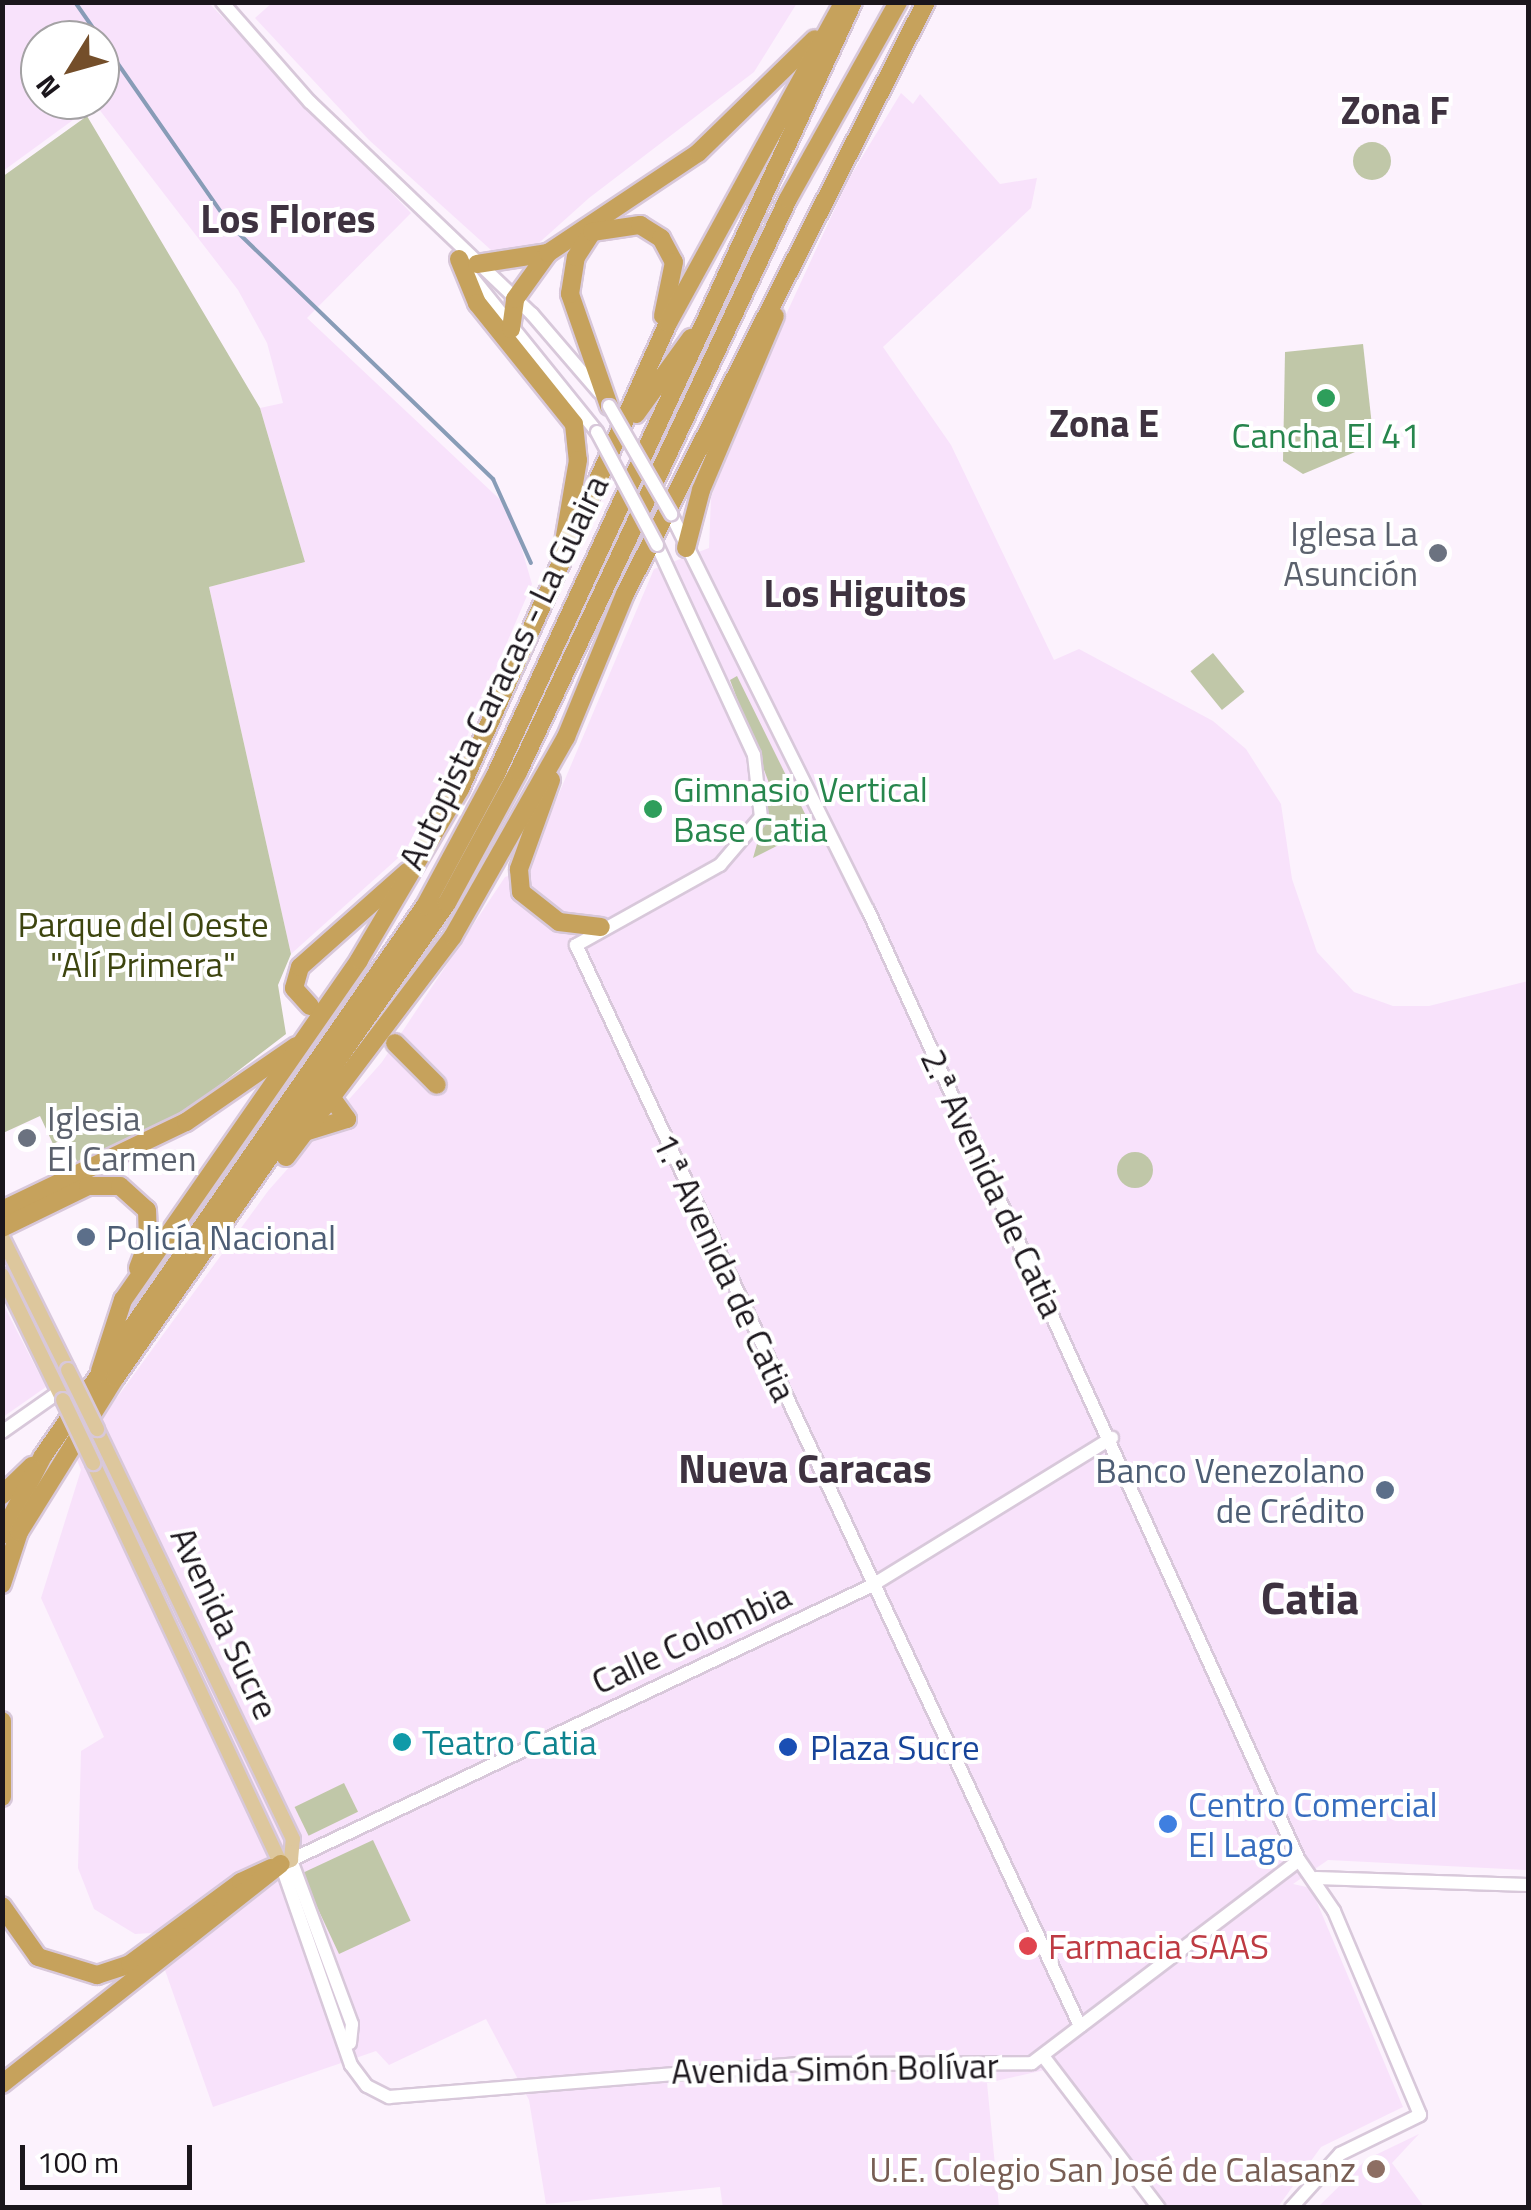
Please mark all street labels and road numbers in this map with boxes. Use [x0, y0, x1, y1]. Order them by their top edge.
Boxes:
street label: Autopista Caracas - La Guaira [389, 468, 617, 876]
street label: 2.ª Avenida de Catia [912, 1042, 1074, 1324]
street label: 1.ª Avenida de Catia [644, 1126, 806, 1408]
street label: Avenida Sucre [162, 1520, 288, 1726]
street label: Calle Colombia [585, 1574, 797, 1702]
street label: Avenida Simón Bolívar [671, 2044, 999, 2092]

